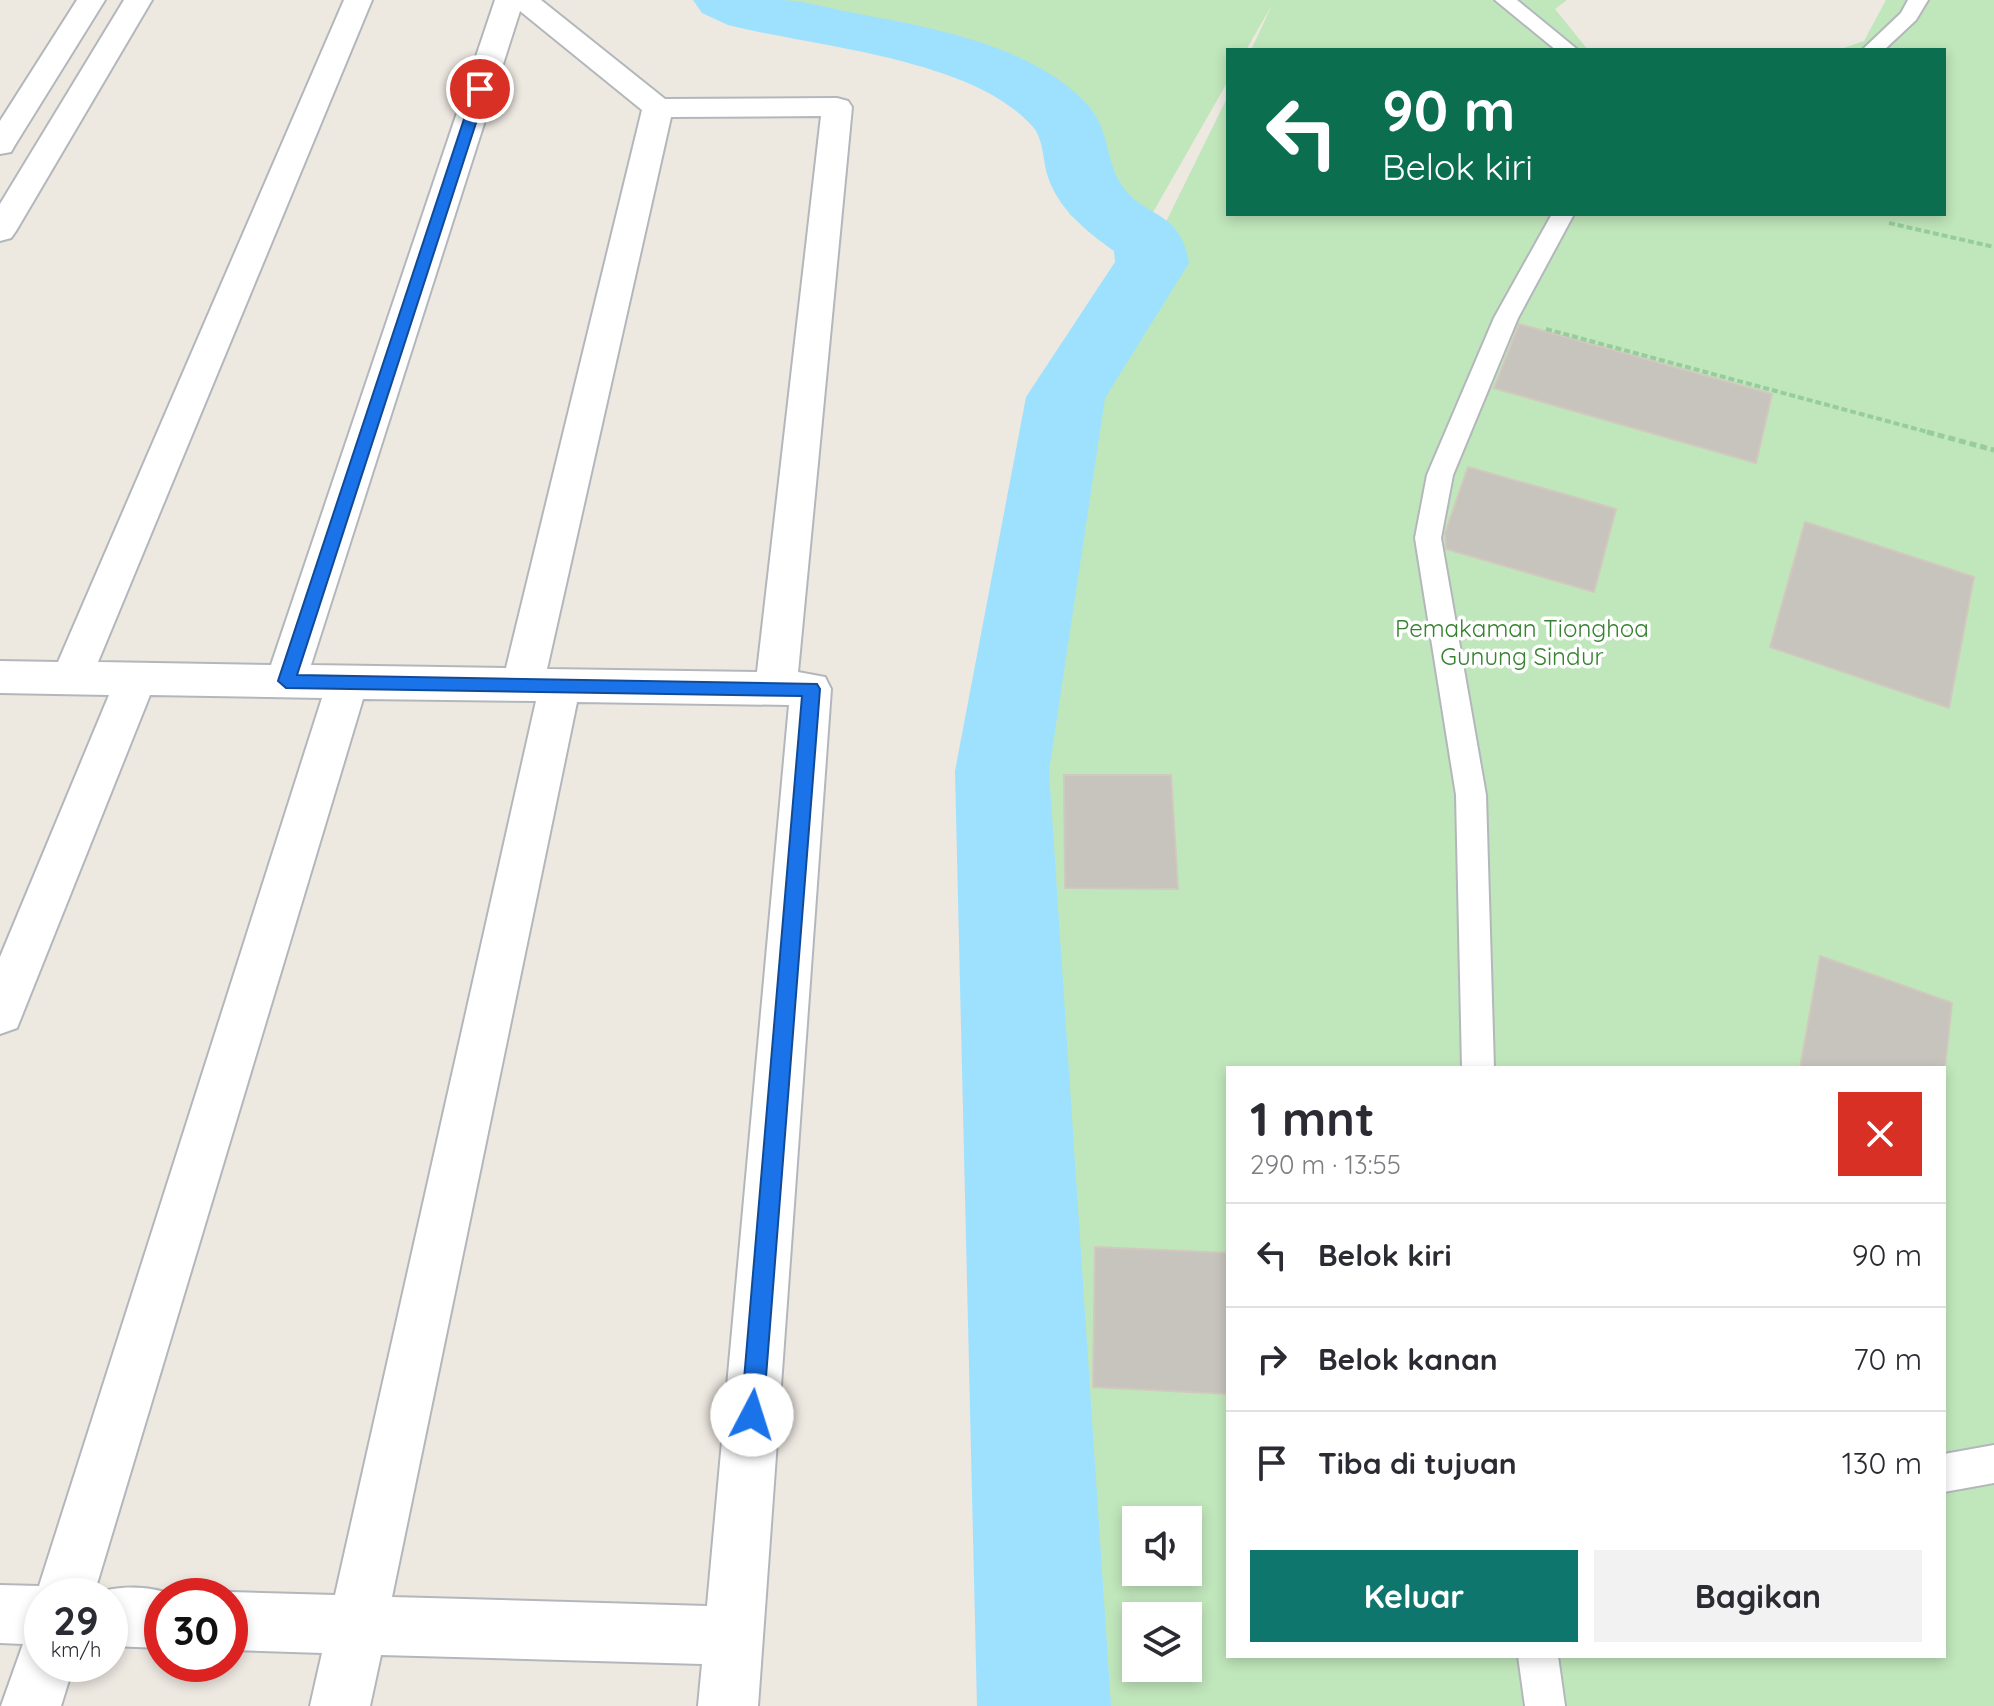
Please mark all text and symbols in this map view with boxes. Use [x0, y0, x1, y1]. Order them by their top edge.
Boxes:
pin [446, 55, 514, 123]
icon: arrive [458, 67, 502, 111]
text: 90 m [1382, 75, 1516, 145]
icon: left [1250, 80, 1354, 184]
text: Belok kiri [1382, 144, 1533, 189]
park label: Pemakaman Tionghoa Gunung Sindur [1395, 613, 1649, 671]
text: 1 mnt [1250, 1088, 1375, 1148]
button: close [1838, 1092, 1922, 1176]
text: 290 m · 13:55 [1250, 1148, 1401, 1181]
icon: left [1250, 1233, 1294, 1277]
text: Belok kiri [1318, 1236, 1452, 1274]
text: 90 m [1852, 1236, 1922, 1274]
icon: right [1250, 1337, 1294, 1381]
text: Belok kanan [1318, 1340, 1498, 1378]
text: 70 m [1853, 1340, 1922, 1378]
position arrow [710, 1373, 794, 1457]
icon: arrive [1250, 1441, 1294, 1485]
text: Tiba di tujuan [1318, 1444, 1517, 1482]
text: 130 m [1842, 1444, 1922, 1482]
map controls [1122, 1506, 1202, 1682]
button: sound [1122, 1506, 1202, 1586]
button: Keluar [1250, 1550, 1578, 1642]
button: Bagikan [1594, 1550, 1922, 1642]
speed limit sign: 30 [144, 1578, 248, 1682]
text: 29 [53, 1595, 99, 1645]
button: layers [1122, 1602, 1202, 1682]
text: km/h [51, 1637, 101, 1662]

